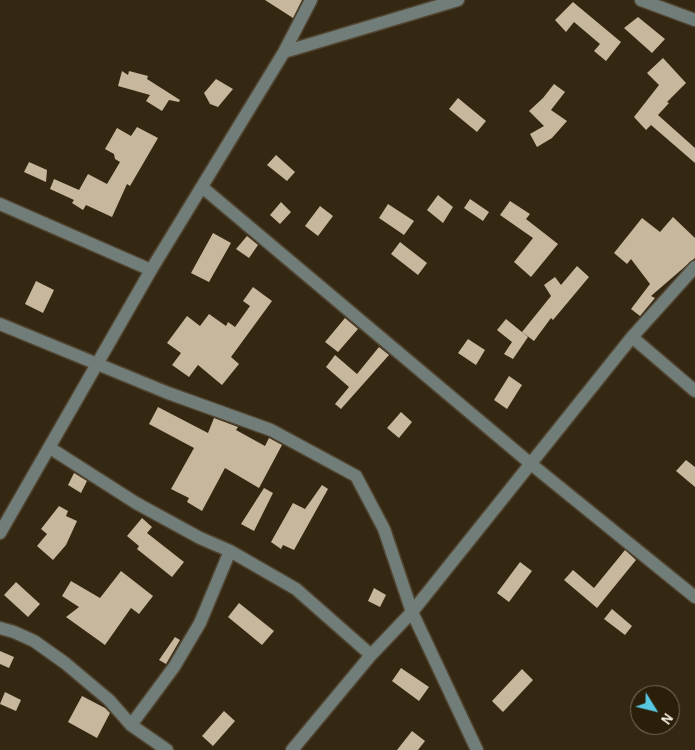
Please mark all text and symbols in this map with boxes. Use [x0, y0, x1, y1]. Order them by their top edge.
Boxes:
north arrow [630, 685, 680, 735]
text: N [658, 710, 675, 726]

